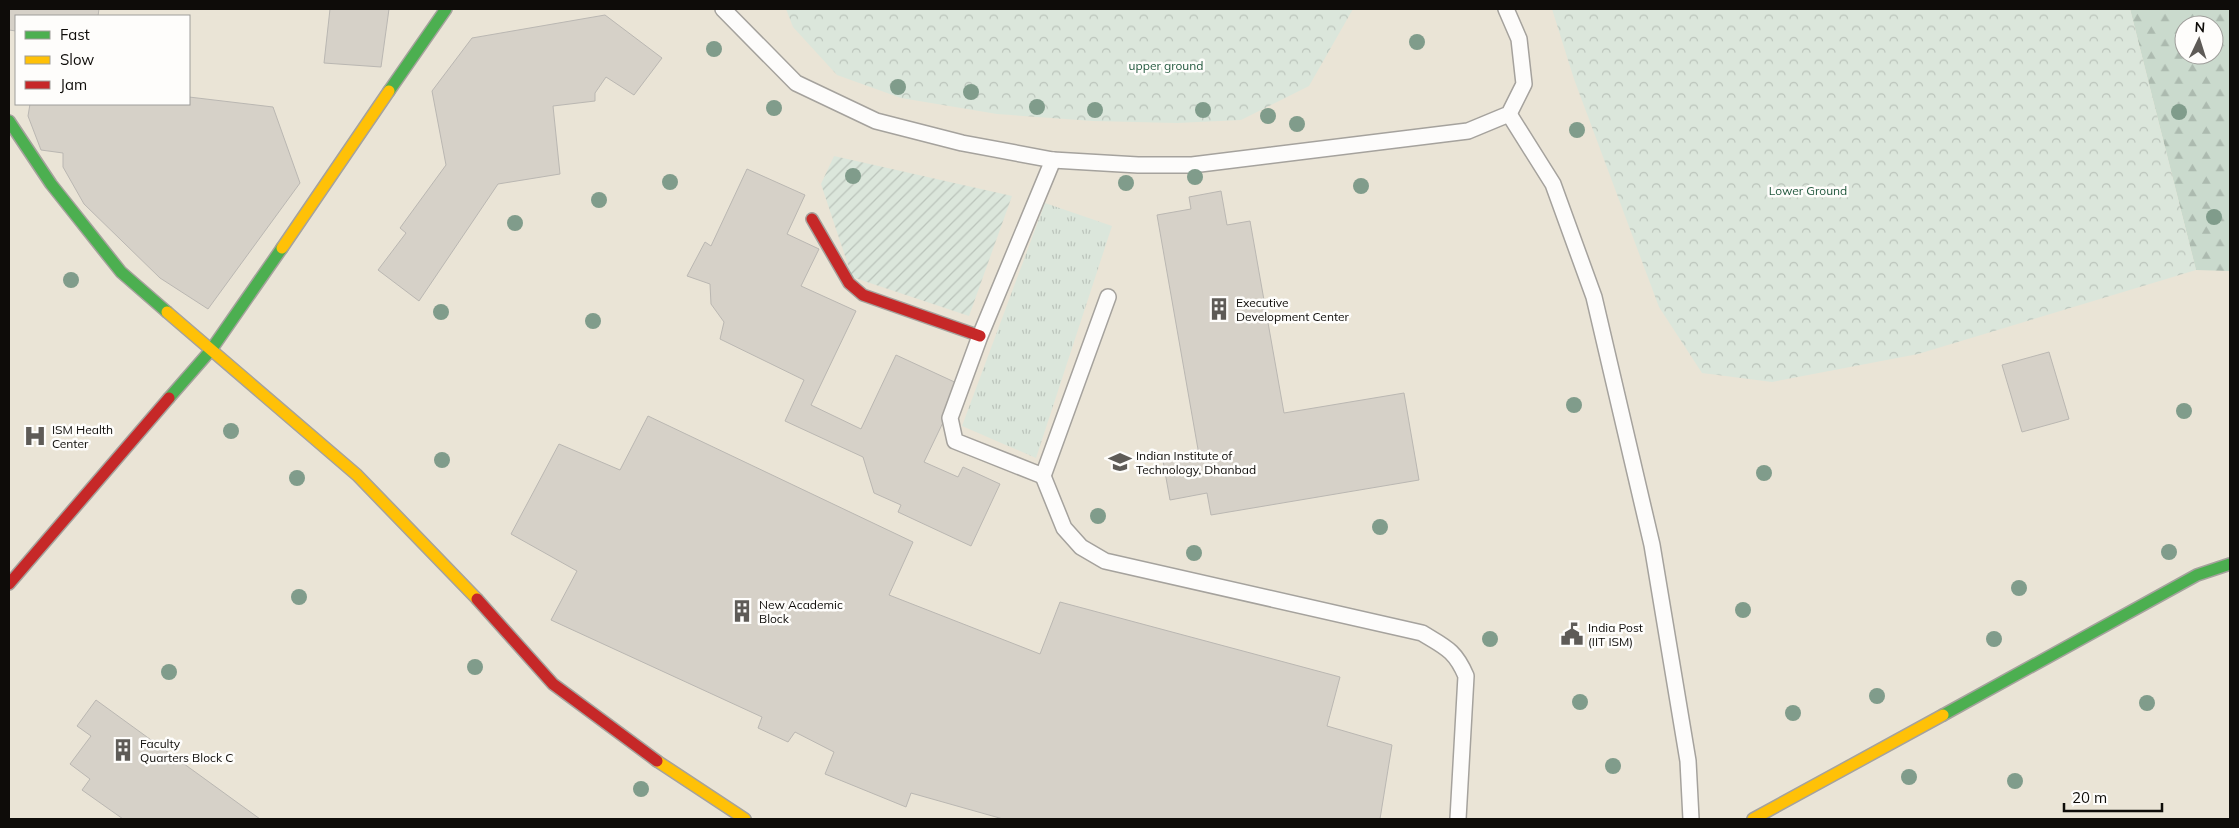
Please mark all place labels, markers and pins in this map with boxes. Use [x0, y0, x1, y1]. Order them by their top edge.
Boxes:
place label: Executive Development Center [1236, 295, 1350, 324]
building icon: Executive Development Center [1206, 296, 1232, 322]
place label: ISM Health Center [52, 422, 113, 451]
hospital icon: ISM Health Center [22, 423, 48, 449]
place label: Indian Institute of Technology, Dhanbad [1136, 448, 1256, 477]
school or university icon: Indian Institute of Technology, Dhanbad [1107, 449, 1133, 475]
place label: New Academic Block [759, 597, 843, 626]
building icon: New Academic Block [729, 598, 755, 624]
place label: India Post (IIT ISM) [1588, 620, 1643, 649]
public building icon: India Post (IIT ISM) [1559, 621, 1585, 647]
place label: Faculty Quarters Block C [140, 736, 233, 765]
building icon: Faculty Quarters Block C [110, 737, 136, 763]

